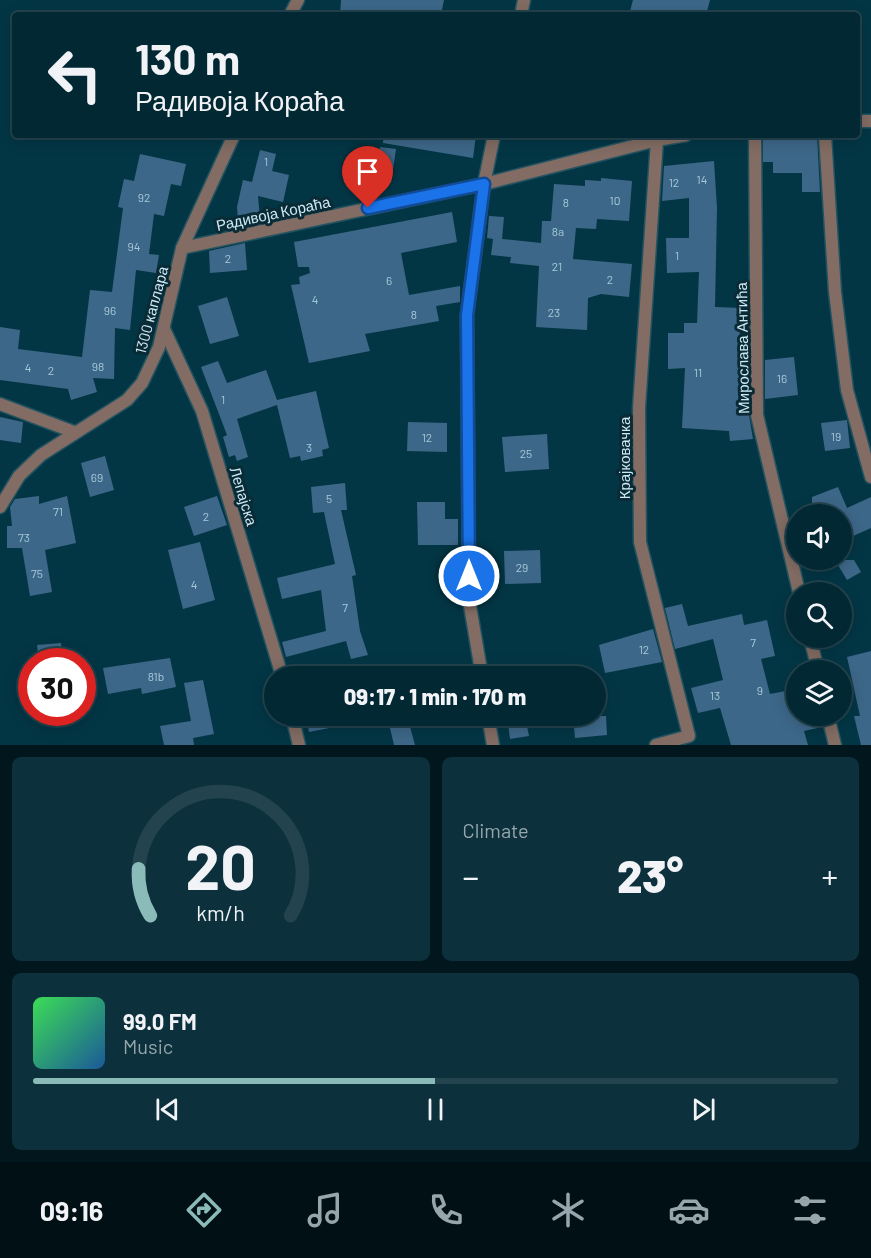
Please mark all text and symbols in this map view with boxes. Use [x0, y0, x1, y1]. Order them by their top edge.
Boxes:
text: 130 m [135, 33, 240, 83]
icon: left [36, 36, 114, 114]
text: Радивоја Кораћа [135, 84, 344, 116]
pin [342, 146, 393, 208]
house number: 1 [264, 154, 268, 168]
icon: arrive [351, 155, 384, 188]
house number: 14 [697, 172, 707, 186]
house number: 12 [669, 175, 679, 189]
house number: 92 [138, 190, 150, 204]
street label: Радивоја Кораћа [214, 192, 332, 234]
house number: 10 [610, 193, 620, 207]
house number: 8 [563, 195, 569, 209]
house number: 8a [552, 224, 564, 238]
house number: 94 [128, 239, 140, 253]
house number: 1 [675, 248, 679, 262]
house number: 2 [225, 251, 231, 265]
house number: 21 [552, 259, 562, 273]
street label: 1300 каплара [131, 264, 172, 356]
house number: 2 [607, 272, 613, 286]
house number: 6 [386, 273, 392, 287]
street label: Мирослава Антића [732, 281, 752, 414]
house number: 4 [312, 292, 318, 306]
house number: 96 [104, 303, 116, 317]
house number: 23 [548, 305, 560, 319]
house number: 8 [411, 307, 417, 321]
house number: 98 [92, 359, 104, 373]
house number: 4 [25, 360, 31, 374]
house number: 2 [48, 363, 54, 377]
house number: 11 [694, 365, 702, 379]
house number: 16 [777, 371, 787, 385]
house number: 1 [221, 392, 225, 406]
street label: Крајковачка [615, 416, 633, 499]
house number: 19 [831, 429, 841, 443]
house number: 12 [422, 430, 432, 444]
house number: 3 [306, 440, 312, 454]
house number: 25 [520, 446, 532, 460]
street label: Лепајска [227, 464, 262, 528]
house number: 69 [91, 470, 103, 484]
house number: 5 [326, 491, 332, 505]
house number: 71 [53, 504, 63, 518]
map controls [786, 504, 852, 726]
button: sound [786, 504, 852, 570]
house number: 2 [203, 509, 209, 523]
house number: 73 [18, 530, 30, 544]
position arrow [437, 544, 501, 608]
house number: 29 [516, 560, 528, 574]
house number: 75 [31, 566, 43, 580]
house number: 4 [191, 577, 197, 591]
button: search [786, 582, 852, 648]
house number: 7 [342, 600, 348, 614]
house number: 7 [750, 635, 756, 649]
house number: 12 [639, 642, 649, 656]
speed limit sign: 30 [18, 648, 96, 726]
button: layers [786, 660, 852, 726]
house number: 81b [148, 669, 164, 683]
text: 09:17 · 1 min · 170 m [344, 683, 526, 709]
house number: 9 [757, 683, 763, 697]
house number: 13 [710, 688, 720, 702]
text: Climate [463, 818, 529, 842]
text: 20 [185, 828, 256, 902]
text: 23° [617, 848, 683, 902]
text: − [463, 856, 479, 896]
text: + [821, 856, 838, 896]
text: km/h [196, 900, 245, 925]
text: 99.0 FM [123, 1008, 197, 1034]
text: Music [123, 1034, 173, 1058]
icon: previous [151, 1093, 184, 1126]
icon: pause [419, 1093, 452, 1126]
icon: next [687, 1093, 720, 1126]
icon: directions [183, 1189, 225, 1231]
icon: music [304, 1189, 346, 1231]
icon: phone [425, 1189, 467, 1231]
icon: climate [547, 1189, 589, 1231]
icon: car [668, 1189, 710, 1231]
icon: filters [789, 1189, 831, 1231]
text: 09:16 [40, 1194, 103, 1226]

